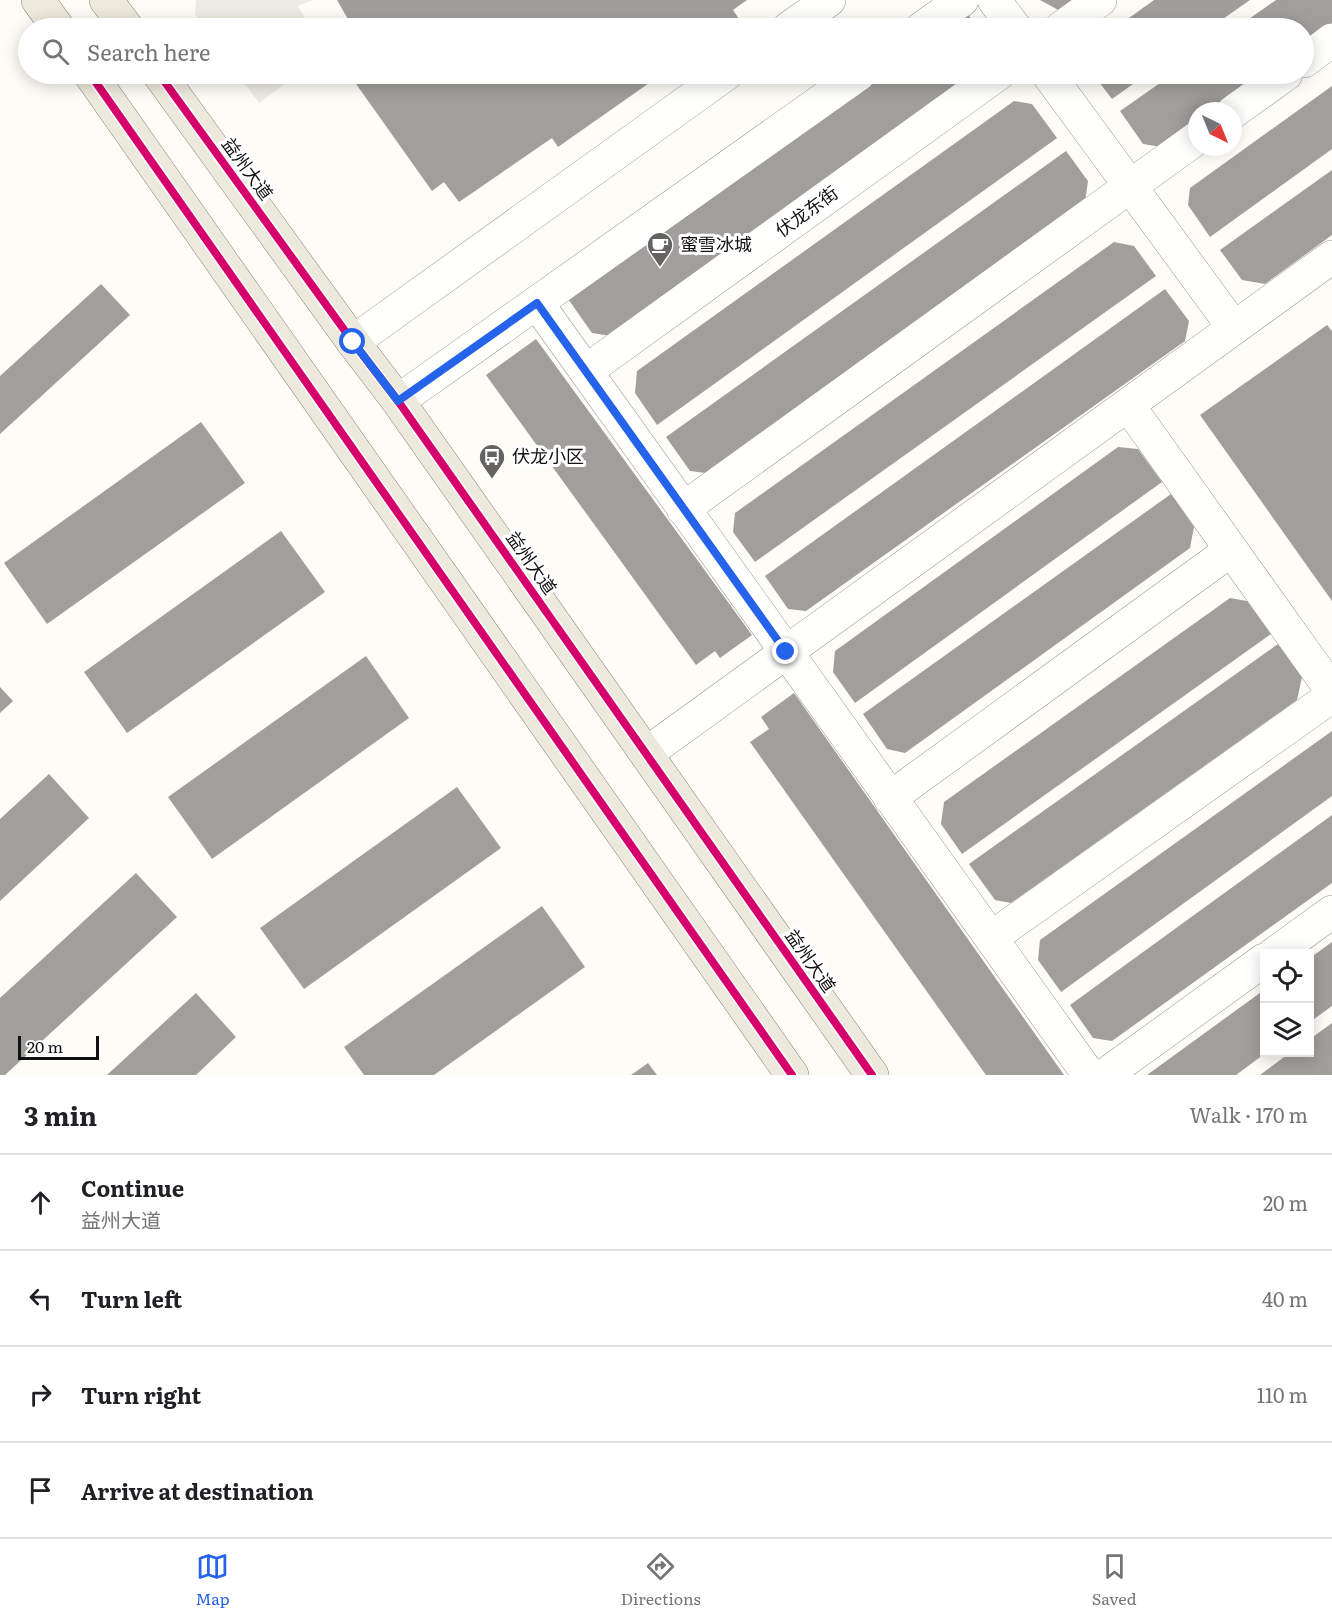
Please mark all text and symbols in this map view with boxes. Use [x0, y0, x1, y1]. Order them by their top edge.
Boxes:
search box [18, 18, 1314, 84]
icon: search [39, 35, 72, 68]
text: Search here [87, 35, 210, 68]
north arrow [1188, 102, 1242, 156]
street label: 益州大道 [216, 131, 280, 205]
street label: 伏龙东街 [769, 179, 843, 243]
cafe icon: 蜜雪冰城 [645, 230, 675, 268]
place label: 蜜雪冰城 [680, 230, 752, 257]
route start [339, 328, 365, 354]
bus stop icon: 伏龙小区 [477, 442, 507, 480]
place label: 伏龙小区 [512, 442, 584, 469]
street label: 益州大道 [501, 525, 564, 599]
route end [772, 638, 798, 664]
street label: 益州大道 [780, 923, 843, 997]
map controls [1260, 949, 1314, 1057]
button: locate [1260, 949, 1314, 1003]
button: layers [1260, 1003, 1314, 1057]
scale bar [18, 1033, 99, 1060]
text: 20 m [27, 1034, 63, 1058]
text: 3 min [24, 1095, 97, 1134]
text: Walk · 170 m [1190, 1099, 1308, 1129]
text: Continue [81, 1171, 184, 1204]
icon: ahead [24, 1186, 57, 1219]
text: 20 m [1263, 1187, 1308, 1217]
text: 益州大道 [81, 1204, 161, 1234]
icon: left [24, 1282, 57, 1315]
text: Turn left [81, 1282, 182, 1315]
text: 40 m [1262, 1283, 1308, 1313]
icon: right [24, 1378, 57, 1411]
text: Turn right [81, 1378, 201, 1411]
text: 110 m [1257, 1379, 1308, 1409]
icon: arrive [24, 1474, 57, 1507]
text: Arrive at destination [81, 1474, 314, 1507]
tab: Map [196, 1550, 230, 1610]
tab: Directions [621, 1550, 701, 1610]
tab: Saved [1092, 1550, 1136, 1610]

